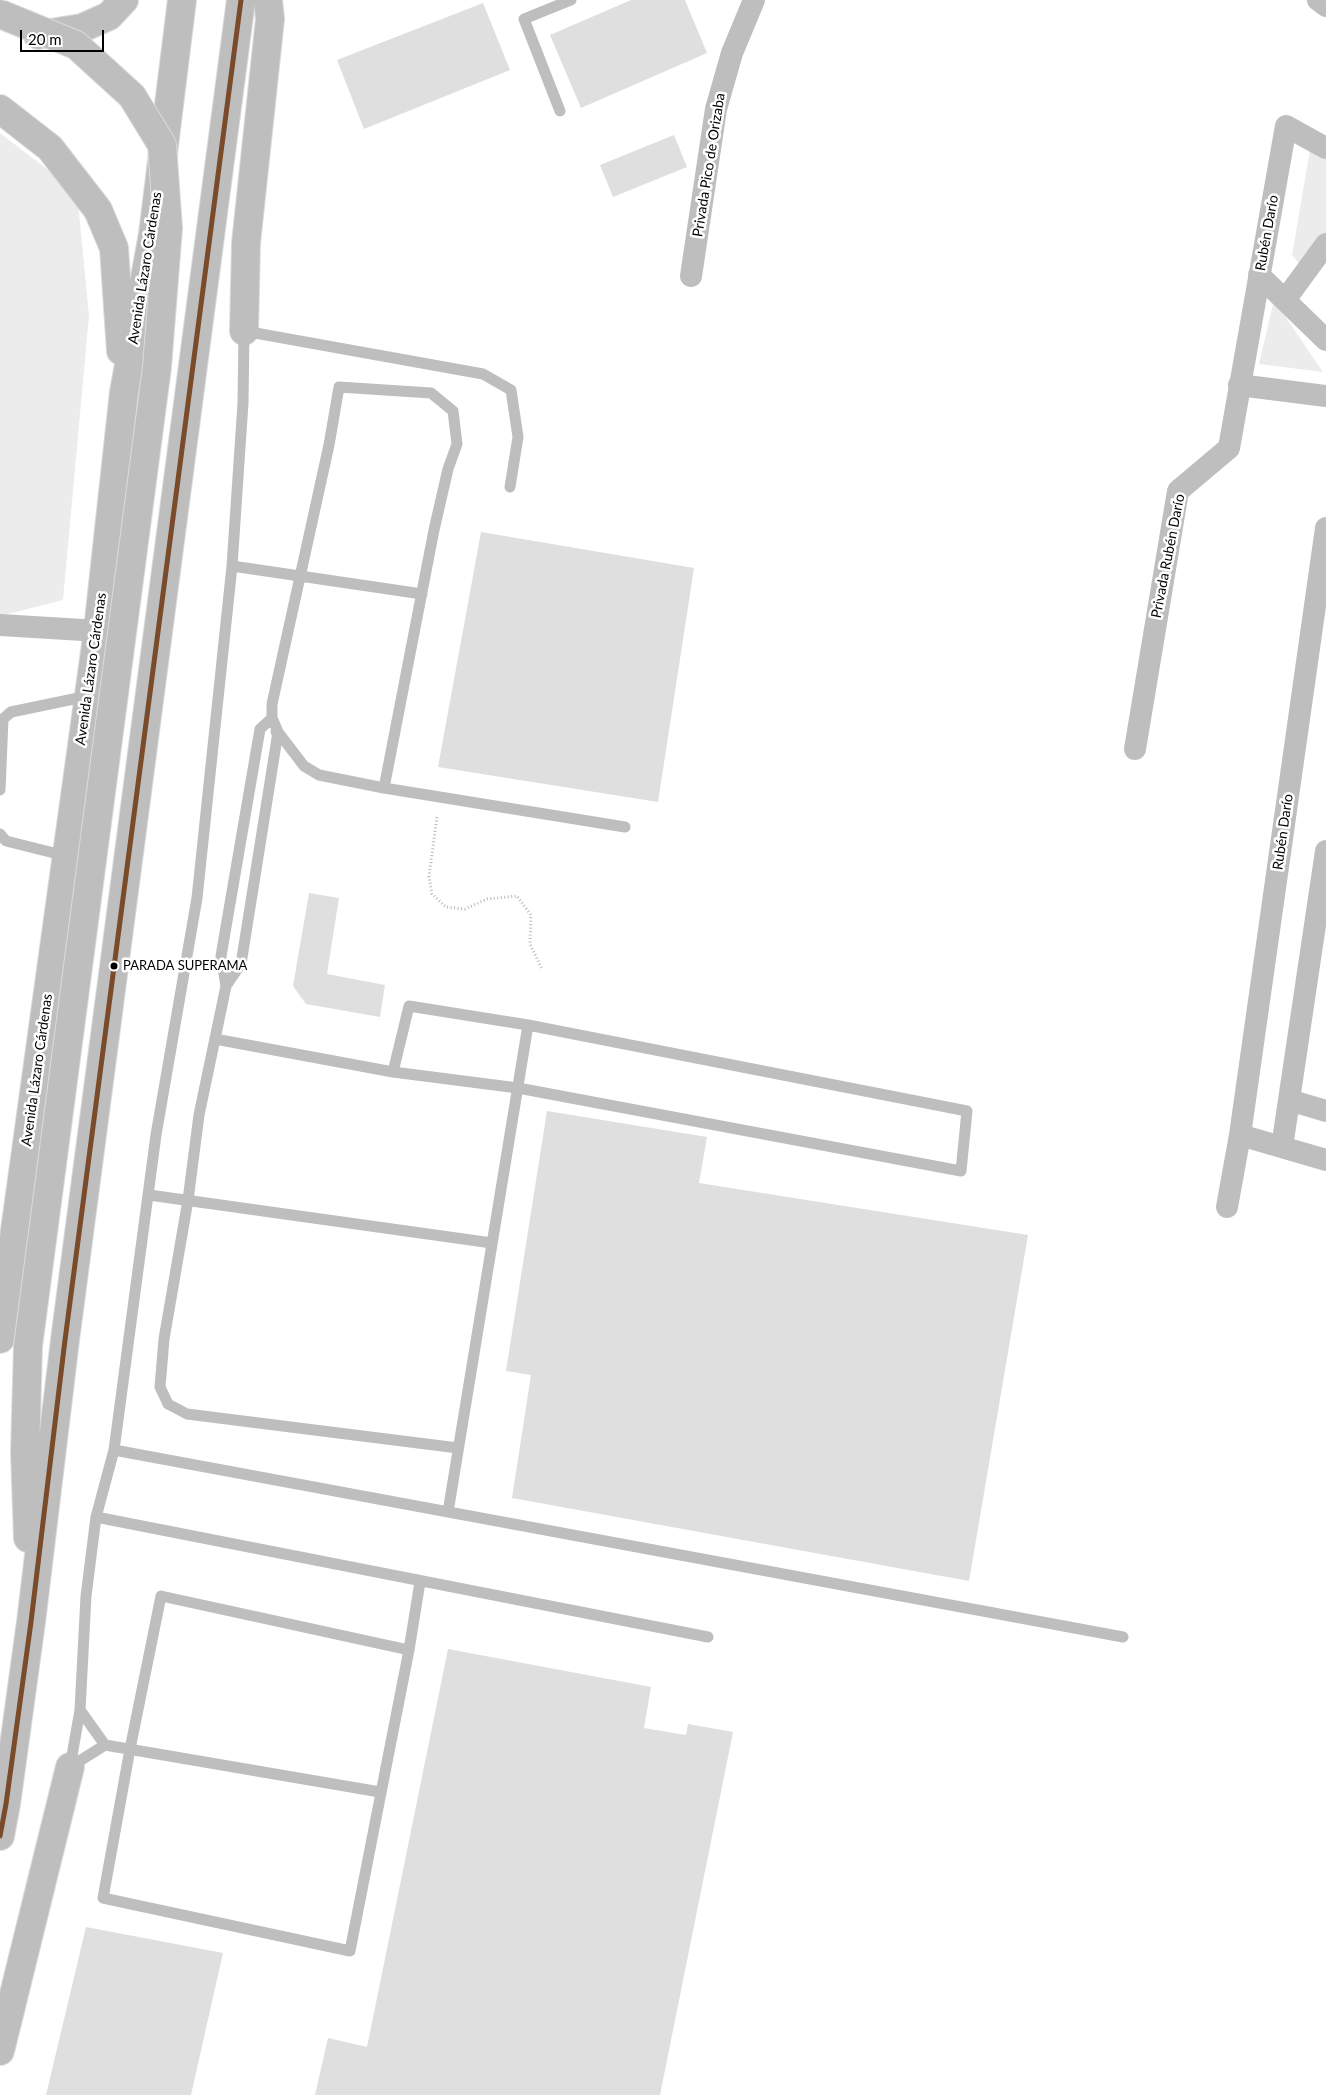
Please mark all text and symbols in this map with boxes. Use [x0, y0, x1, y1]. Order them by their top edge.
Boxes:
scale bar [22, 20, 106, 52]
text: 20 m [28, 30, 62, 48]
street label: Privada Pico de Orizaba [689, 92, 729, 238]
street label: Avenida Lázaro Cárdenas [125, 191, 165, 345]
street label: Rubén Darío [1252, 194, 1282, 272]
street label: Privada Rubén Darío [1148, 493, 1188, 619]
street label: Avenida Lázaro Cárdenas [72, 592, 110, 746]
street label: Rubén Darío [1269, 793, 1297, 871]
place label: PARADA SUPERAMA [123, 958, 247, 974]
marker: PARADA SUPERAMA [109, 961, 119, 971]
street label: Avenida Lázaro Cárdenas [18, 993, 56, 1147]

